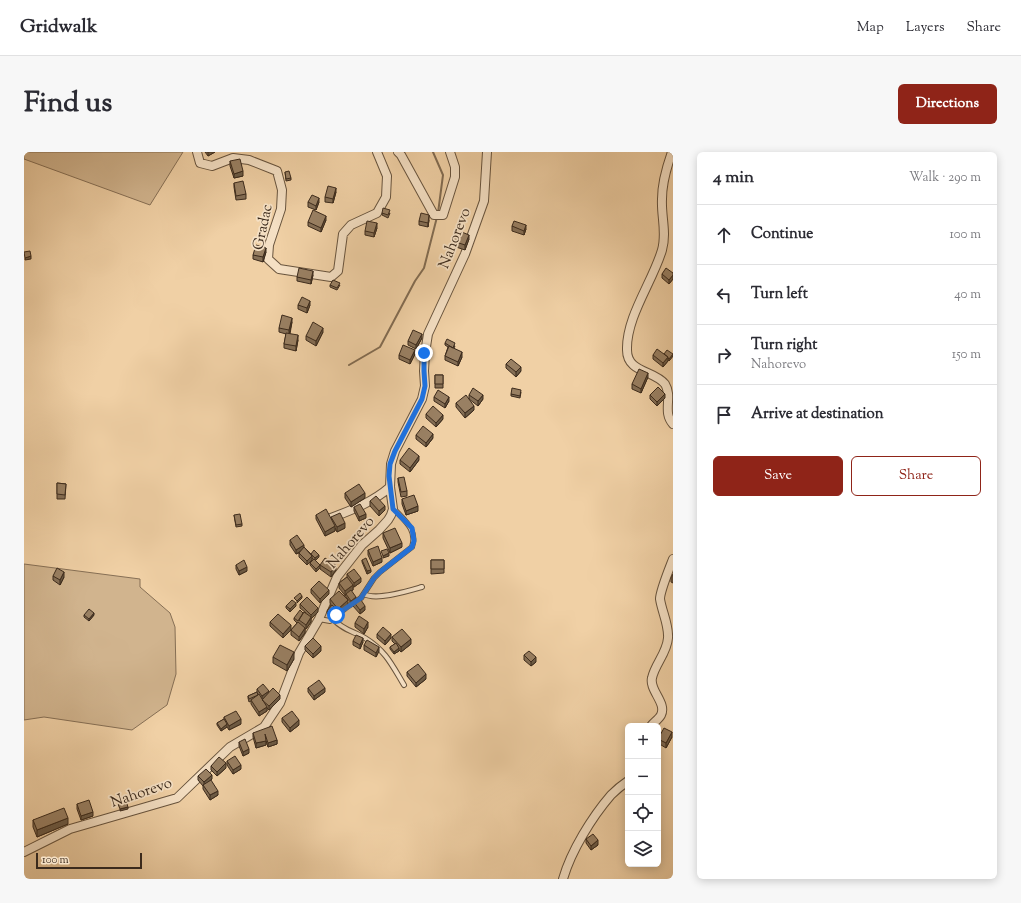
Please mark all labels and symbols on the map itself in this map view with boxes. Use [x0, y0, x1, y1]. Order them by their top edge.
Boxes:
street label: Gradac [248, 202, 279, 252]
street label: Nahorevo [434, 205, 477, 272]
route end [415, 344, 433, 362]
street label: Nahorevo [322, 512, 380, 574]
route start [327, 606, 345, 624]
street label: Nahorevo [108, 773, 175, 814]
scale bar [36, 851, 142, 870]

